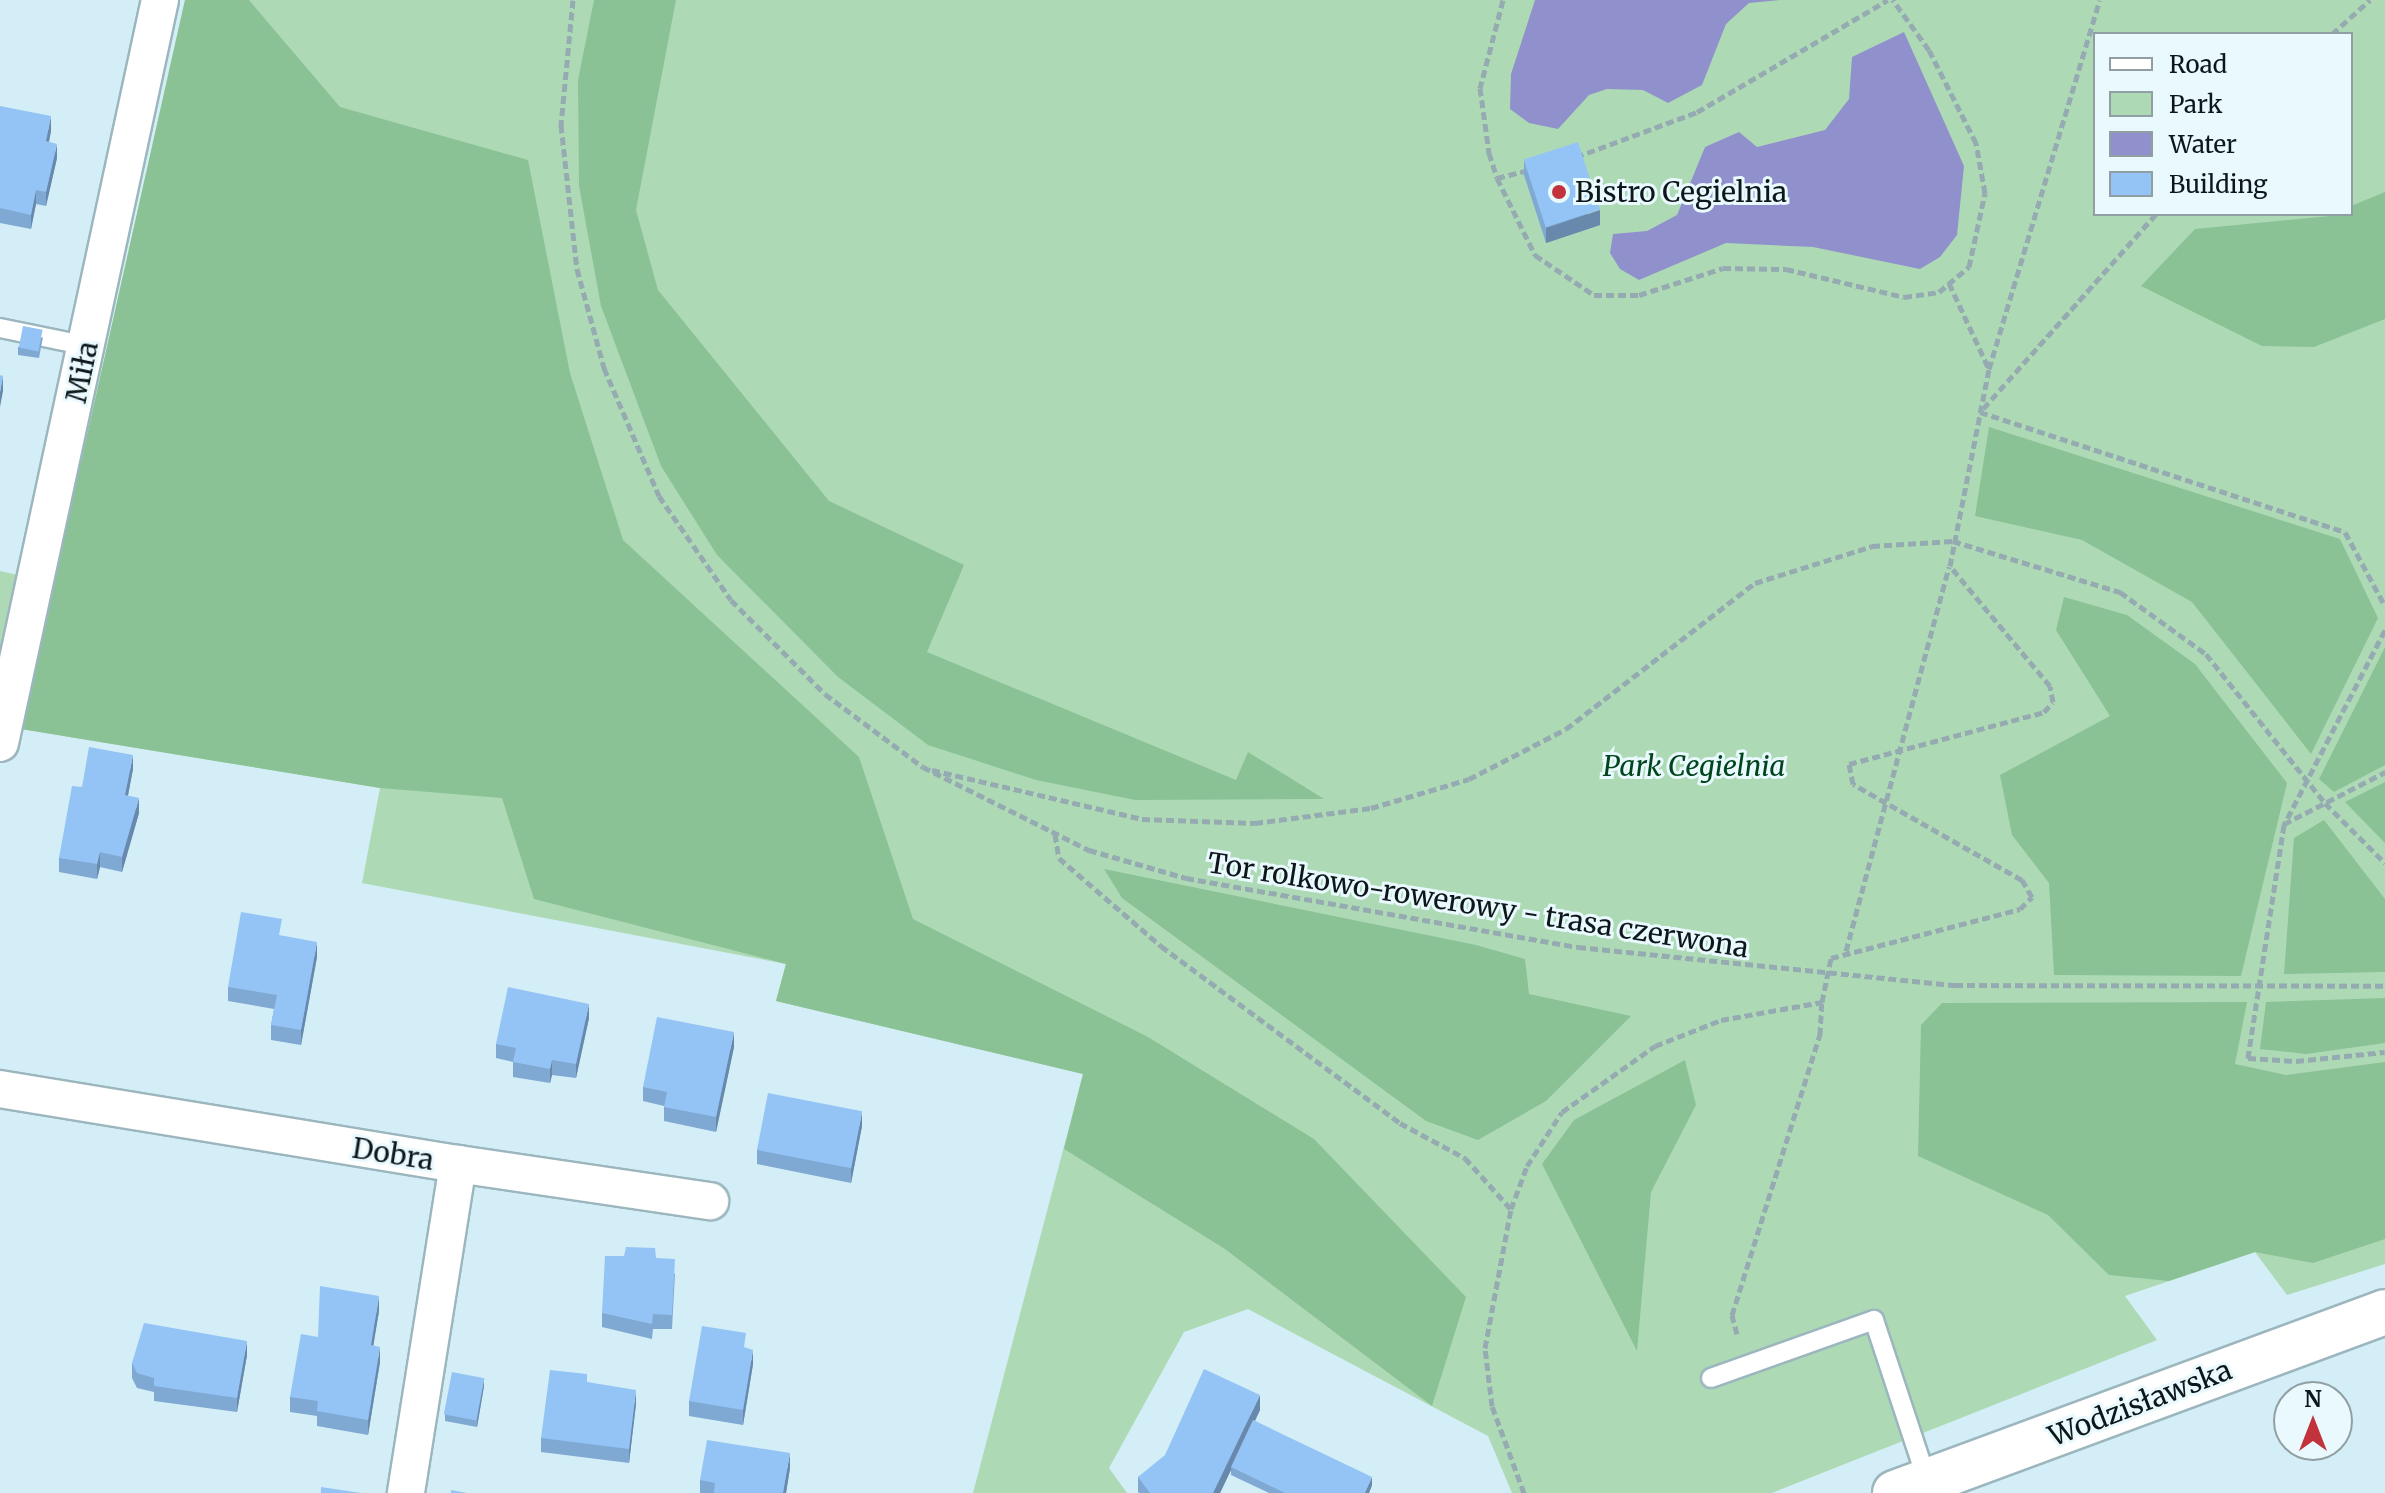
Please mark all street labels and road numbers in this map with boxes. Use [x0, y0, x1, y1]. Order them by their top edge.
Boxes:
street label: Miła [59, 338, 105, 406]
street label: Tor rolkowo-rowerowy - trasa czerwona [1205, 846, 1751, 964]
street label: Dobra [350, 1131, 436, 1177]
street label: Wodzisławska [2044, 1353, 2236, 1453]

